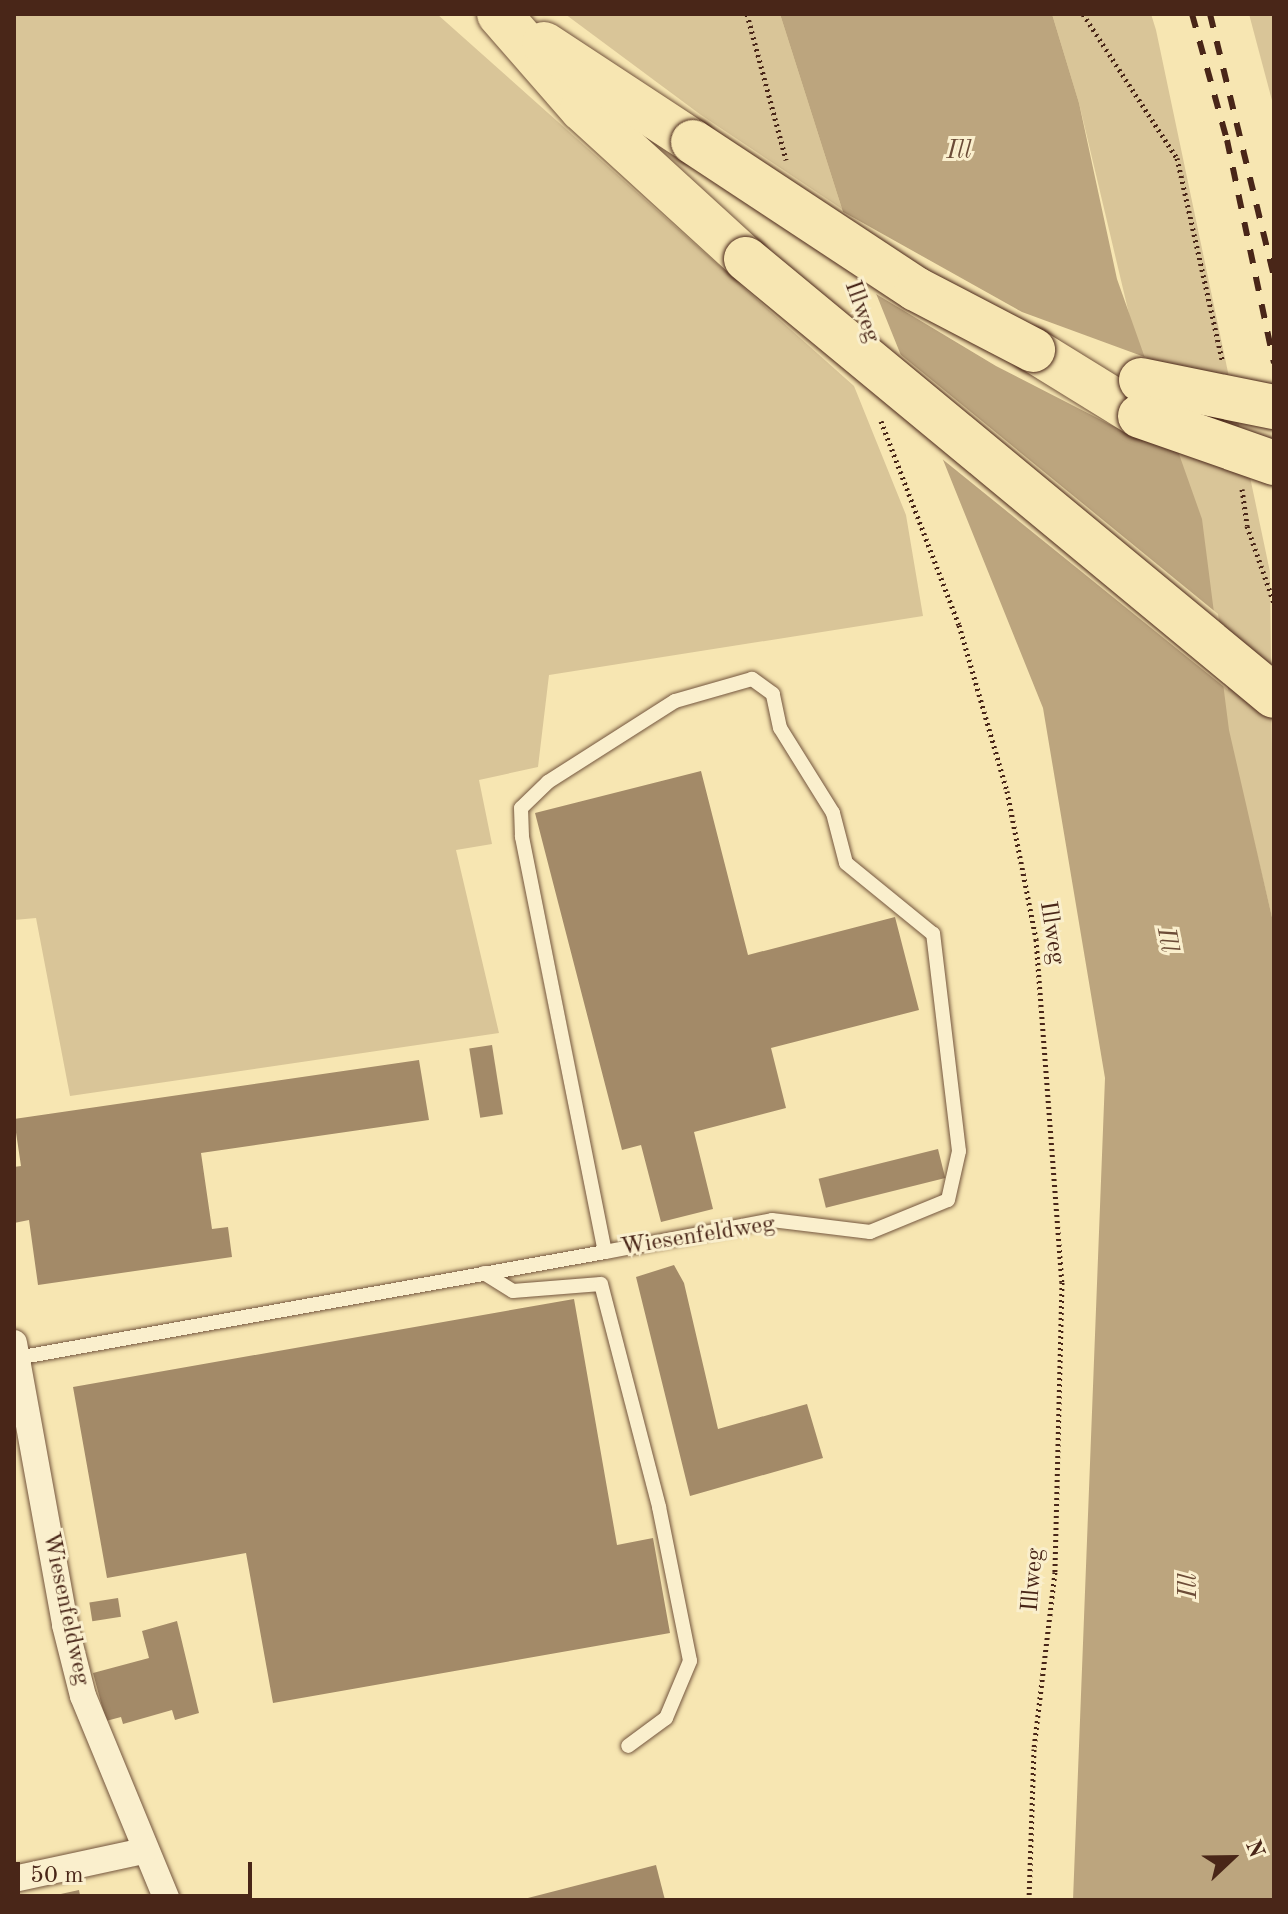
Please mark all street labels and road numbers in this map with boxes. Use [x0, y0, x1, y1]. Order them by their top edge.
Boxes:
street label: Illweg [837, 277, 885, 347]
street label: Illweg [1032, 899, 1070, 967]
street label: Wiesenfeldweg [619, 1211, 777, 1263]
street label: Wiesenfeldweg [35, 1530, 95, 1688]
street label: Illweg [1017, 1547, 1051, 1613]

